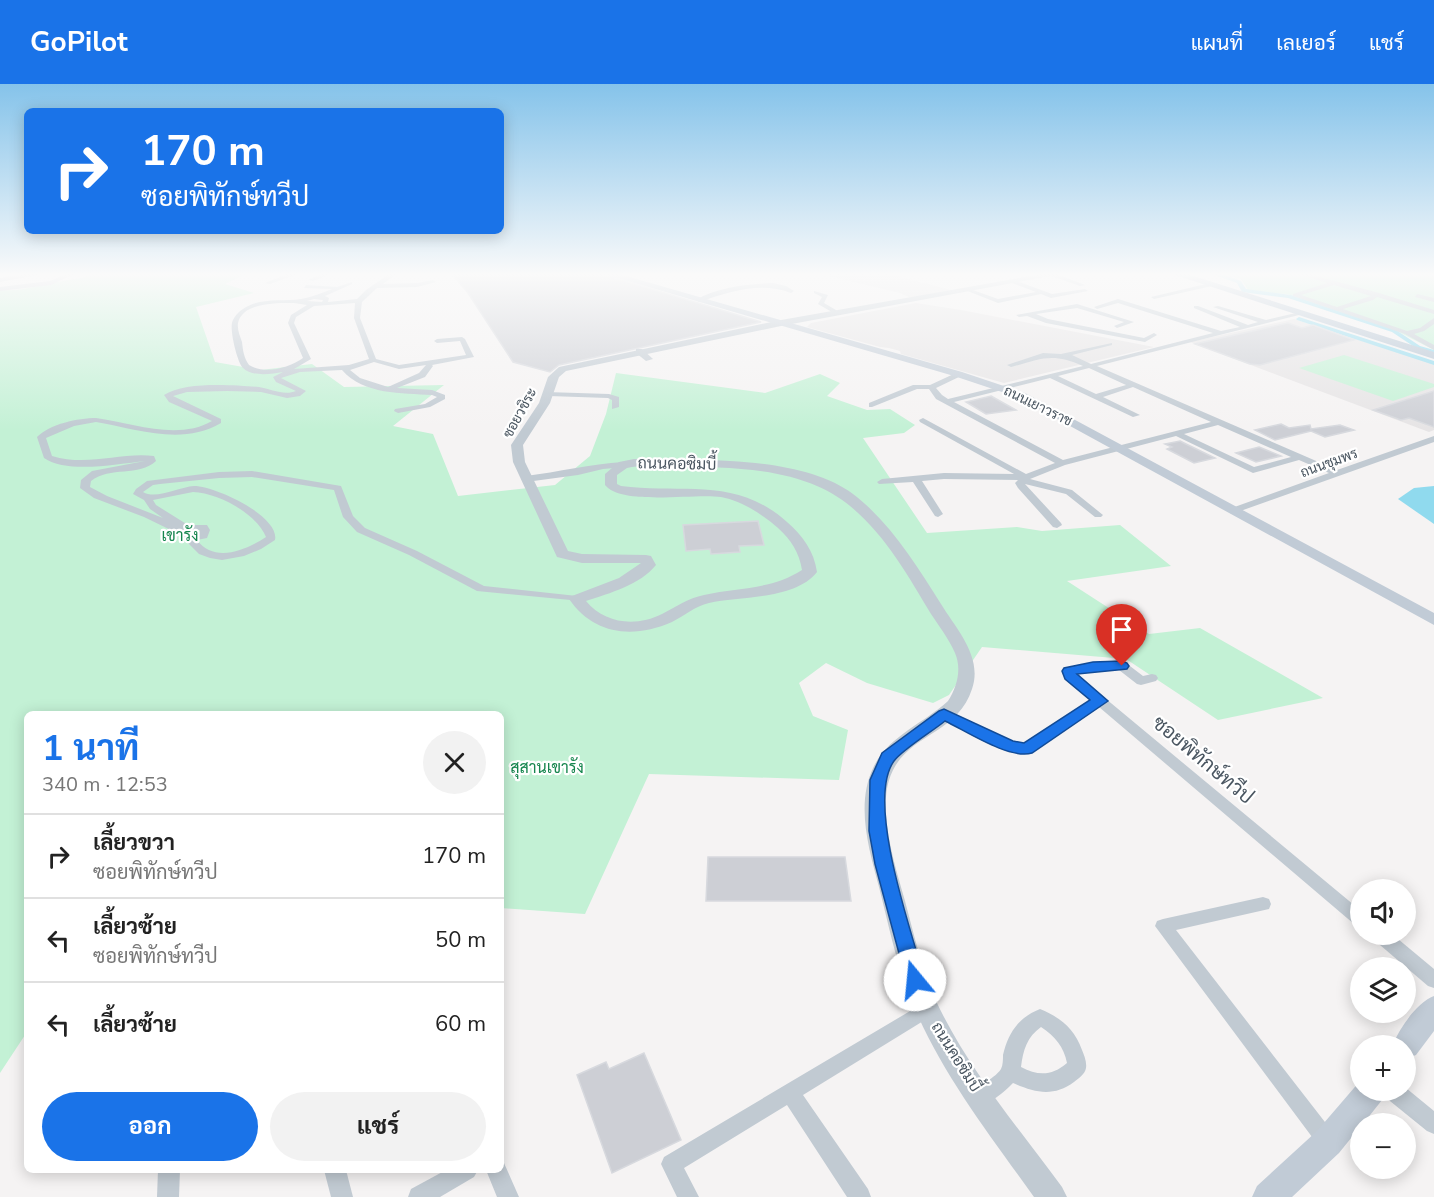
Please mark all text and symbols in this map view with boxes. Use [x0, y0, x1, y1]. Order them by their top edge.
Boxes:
text: GoPilot [30, 23, 128, 61]
text: แผนที่ [1191, 29, 1243, 57]
text: เลเยอร์ [1276, 29, 1336, 57]
text: แชร์ [1369, 29, 1404, 57]
text: 170 m [141, 123, 265, 180]
icon: right [42, 132, 120, 210]
text: ซอยพิทักษ์ทวีป [141, 179, 309, 216]
street label: ถนนเยาวราช [1000, 381, 1076, 431]
street label: ซอยวชิระ [498, 384, 542, 442]
street label: ถนนชุมพร [1298, 444, 1361, 482]
street label: ถนนคอซิมบี้ [637, 448, 718, 476]
park label: เขารัง [161, 525, 199, 547]
pin [1096, 604, 1147, 666]
icon: arrive [1105, 613, 1138, 646]
street label: ซอยพิทักษ์ทวีป [1147, 709, 1260, 810]
text: 1 นาที [42, 724, 140, 773]
button: close [423, 731, 486, 794]
park label: สุสานเขารัง [510, 757, 584, 779]
text: 340 m · 12:53 [42, 771, 168, 798]
text: เลี้ยวขวา [93, 828, 175, 858]
icon: right [42, 840, 75, 873]
text: 170 m [422, 841, 486, 871]
text: ซอยพิทักษ์ทวีป [93, 859, 218, 886]
map controls [1350, 879, 1416, 1179]
button: sound [1350, 879, 1416, 945]
text: เลี้ยวซ้าย [93, 912, 177, 942]
icon: left [42, 924, 75, 957]
text: 50 m [435, 925, 486, 955]
text: ซอยพิทักษ์ทวีป [93, 943, 218, 970]
position arrow [883, 948, 947, 1012]
button: layers [1350, 957, 1416, 1023]
icon: left [42, 1008, 75, 1041]
text: 60 m [435, 1009, 486, 1039]
text: เลี้ยวซ้าย [93, 1010, 177, 1040]
street label: ถนนคอซิมบี้ [926, 1016, 990, 1097]
button: + [1350, 1035, 1416, 1101]
button: ออก [42, 1092, 258, 1161]
button: แชร์ [270, 1092, 486, 1161]
button: − [1350, 1113, 1416, 1179]

